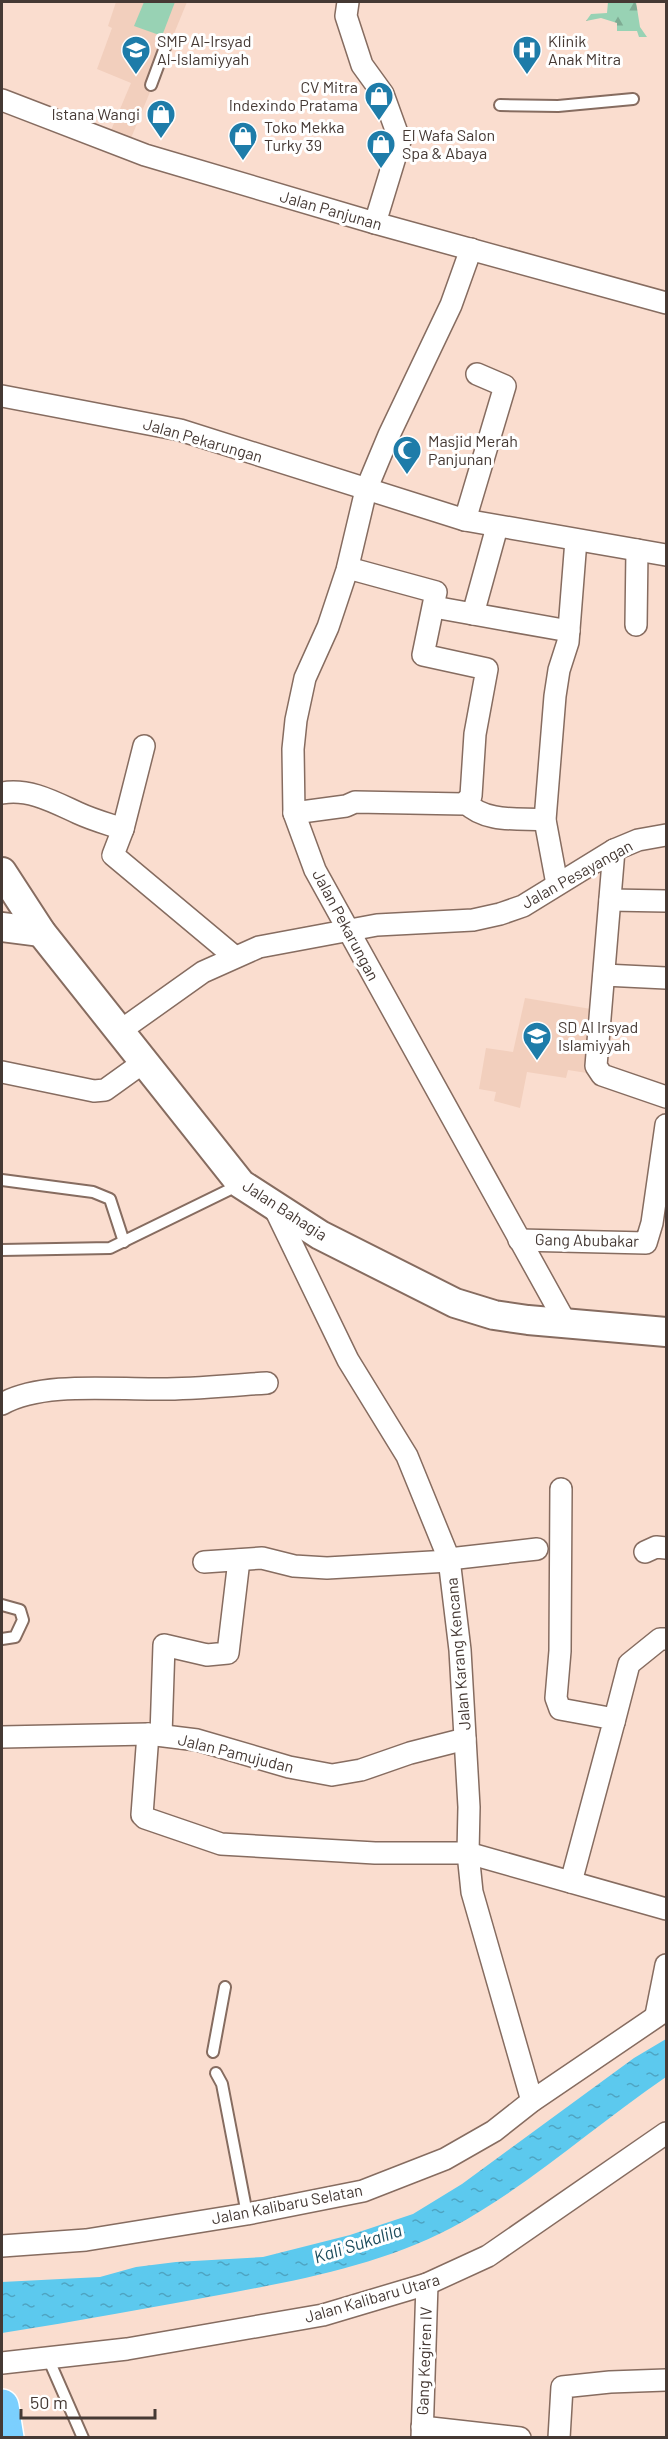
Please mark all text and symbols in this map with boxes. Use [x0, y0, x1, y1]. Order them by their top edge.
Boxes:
place label: SMP Al-Irsyad Al-Islamiyyah [157, 31, 251, 68]
place label: Klinik Anak Mitra [548, 31, 621, 68]
school or university icon: SMP Al-Irsyad Al-Islamiyyah [120, 34, 152, 76]
hospital icon: Klinik Anak Mitra [511, 34, 543, 76]
place label: CV Mitra Indexindo Pratama [229, 77, 358, 114]
shop icon: CV Mitra Indexindo Pratama [363, 80, 395, 122]
shop icon: Istana Wangi [145, 98, 177, 140]
place label: Istana Wangi [51, 104, 140, 123]
place label: Toko Mekka Turky 39 [264, 117, 344, 154]
shop icon: Toko Mekka Turky 39 [227, 120, 259, 162]
place label: El Wafa Salon Spa & Abaya [402, 125, 495, 162]
shop icon: El Wafa Salon Spa & Abaya [365, 128, 397, 170]
street label: Jalan Panjunan [278, 186, 384, 233]
street label: Jalan Pekarungan [141, 413, 265, 466]
place label: Masjid Merah Panjunan [428, 431, 518, 468]
mosque icon: Masjid Merah Panjunan [391, 434, 423, 476]
street label: Jalan Pesayangan [518, 835, 636, 912]
street label: Jalan Pekarungan [309, 866, 384, 984]
place label: SD Al Irsyad Islamiyyah [558, 1017, 638, 1054]
school or university icon: SD Al Irsyad Islamiyyah [521, 1020, 553, 1062]
street label: Jalan Bahagia [239, 1175, 331, 1244]
street label: Gang Abubakar [535, 1229, 639, 1250]
street label: Jalan Karang Kencana [441, 1577, 474, 1731]
street label: Jalan Pamujudan [176, 1729, 296, 1776]
street label: Jalan Kalibaru Selatan [210, 2180, 364, 2227]
water label: Kali Sukalila [311, 2218, 405, 2268]
street label: Jalan Kalibaru Utara [302, 2269, 442, 2326]
street label: Gang Kegiren IV [412, 2306, 435, 2416]
scale bar [21, 2382, 154, 2420]
text: 50 m [30, 2391, 68, 2413]

